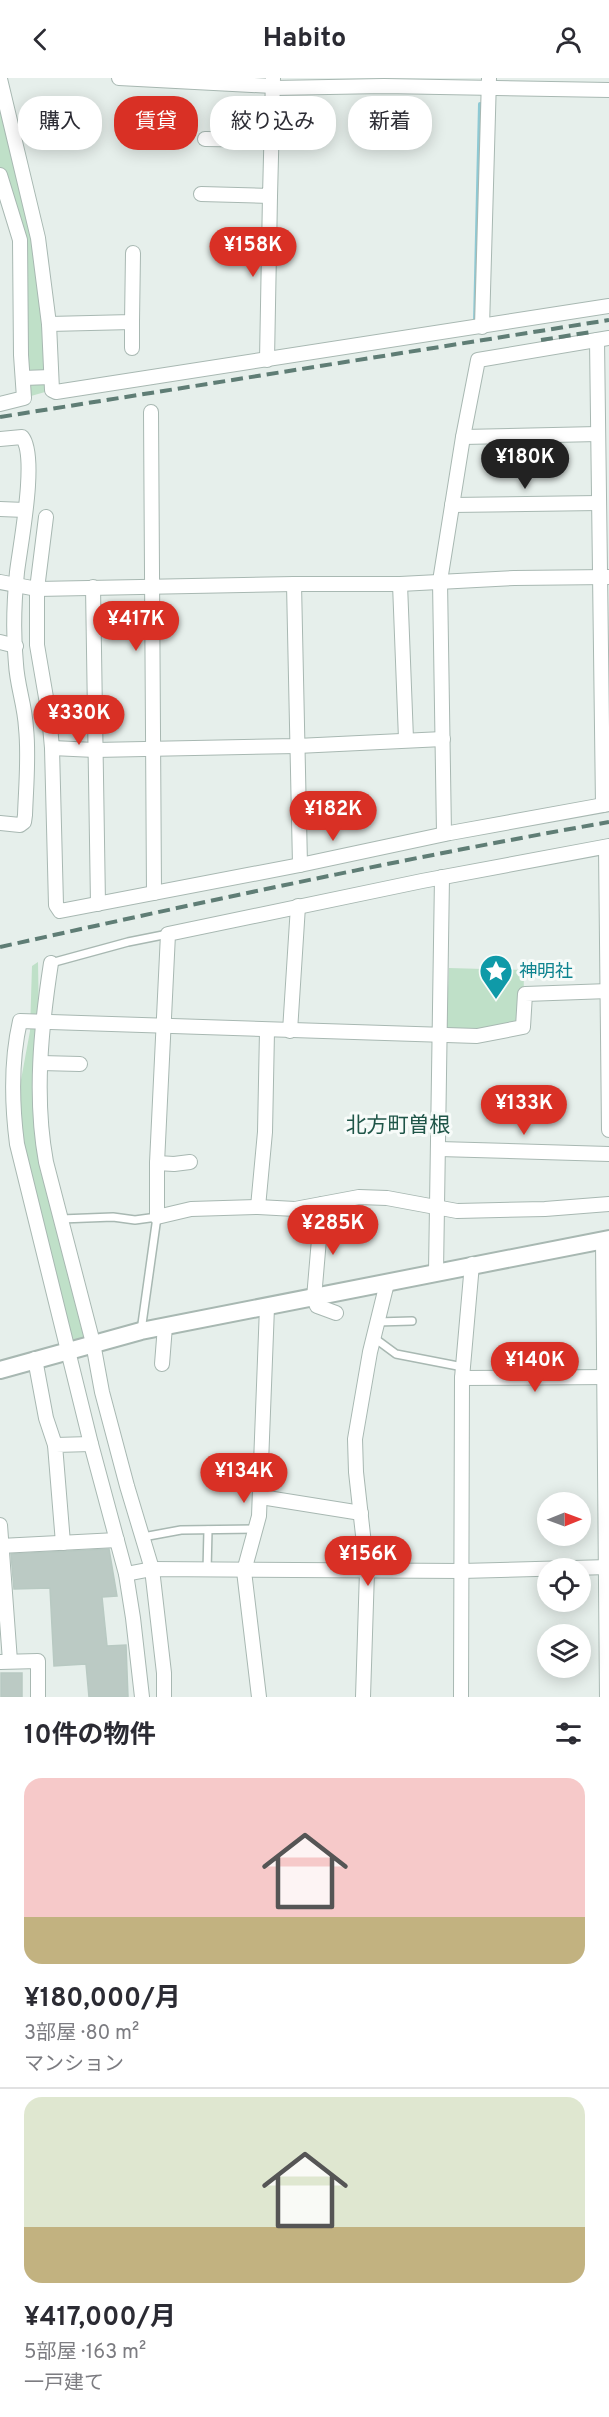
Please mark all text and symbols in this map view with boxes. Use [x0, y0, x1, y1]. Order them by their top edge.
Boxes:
text: Habito [263, 22, 346, 56]
icon: back [24, 23, 57, 56]
icon: person [552, 23, 585, 56]
chip: 購入 [18, 96, 102, 150]
chip: 賃貸 [114, 96, 198, 150]
chip: 絞り込み [210, 96, 336, 150]
chip: 新着 [348, 96, 432, 150]
pin: ¥158K [211, 227, 295, 278]
text: ¥158K [223, 233, 283, 259]
pin: ¥180K [483, 439, 567, 490]
text: ¥180K [495, 445, 555, 471]
pin: ¥417K [94, 601, 178, 652]
text: ¥417K [107, 607, 165, 633]
pin: ¥330K [37, 695, 121, 746]
text: ¥330K [47, 701, 111, 727]
pin: ¥182K [291, 791, 375, 842]
text: ¥182K [304, 797, 362, 823]
place icon: 神明社 [478, 953, 514, 1000]
place label: 神明社 [519, 961, 573, 984]
pin: ¥133K [482, 1085, 566, 1136]
text: ¥133K [495, 1091, 553, 1117]
district label: 北方町曽根 [346, 1113, 451, 1140]
pin: ¥285K [291, 1205, 375, 1256]
text: ¥285K [301, 1211, 365, 1237]
pin: ¥140K [493, 1342, 577, 1393]
text: ¥140K [505, 1348, 565, 1374]
pin: ¥134K [202, 1453, 286, 1504]
text: ¥134K [214, 1459, 274, 1485]
north arrow [537, 1492, 591, 1546]
map controls [537, 1492, 591, 1678]
pin: ¥156K [326, 1536, 410, 1587]
text: ¥156K [339, 1542, 397, 1568]
button: locate [537, 1558, 591, 1612]
button: layers [537, 1624, 591, 1678]
icon: filters [552, 1717, 585, 1750]
text: 10件の物件 [24, 1720, 156, 1753]
icon: home [251, 1817, 359, 1925]
text: ¥180,000/月 [24, 1983, 181, 2016]
text: 3部屋 · 80 m² [24, 2021, 139, 2047]
text: マンション [24, 2052, 124, 2078]
icon: home [251, 2136, 359, 2244]
text: ¥417,000/月 [24, 2302, 176, 2335]
text: 5部屋 · 163 m² [24, 2340, 146, 2366]
text: 一戸建て [24, 2371, 104, 2397]

